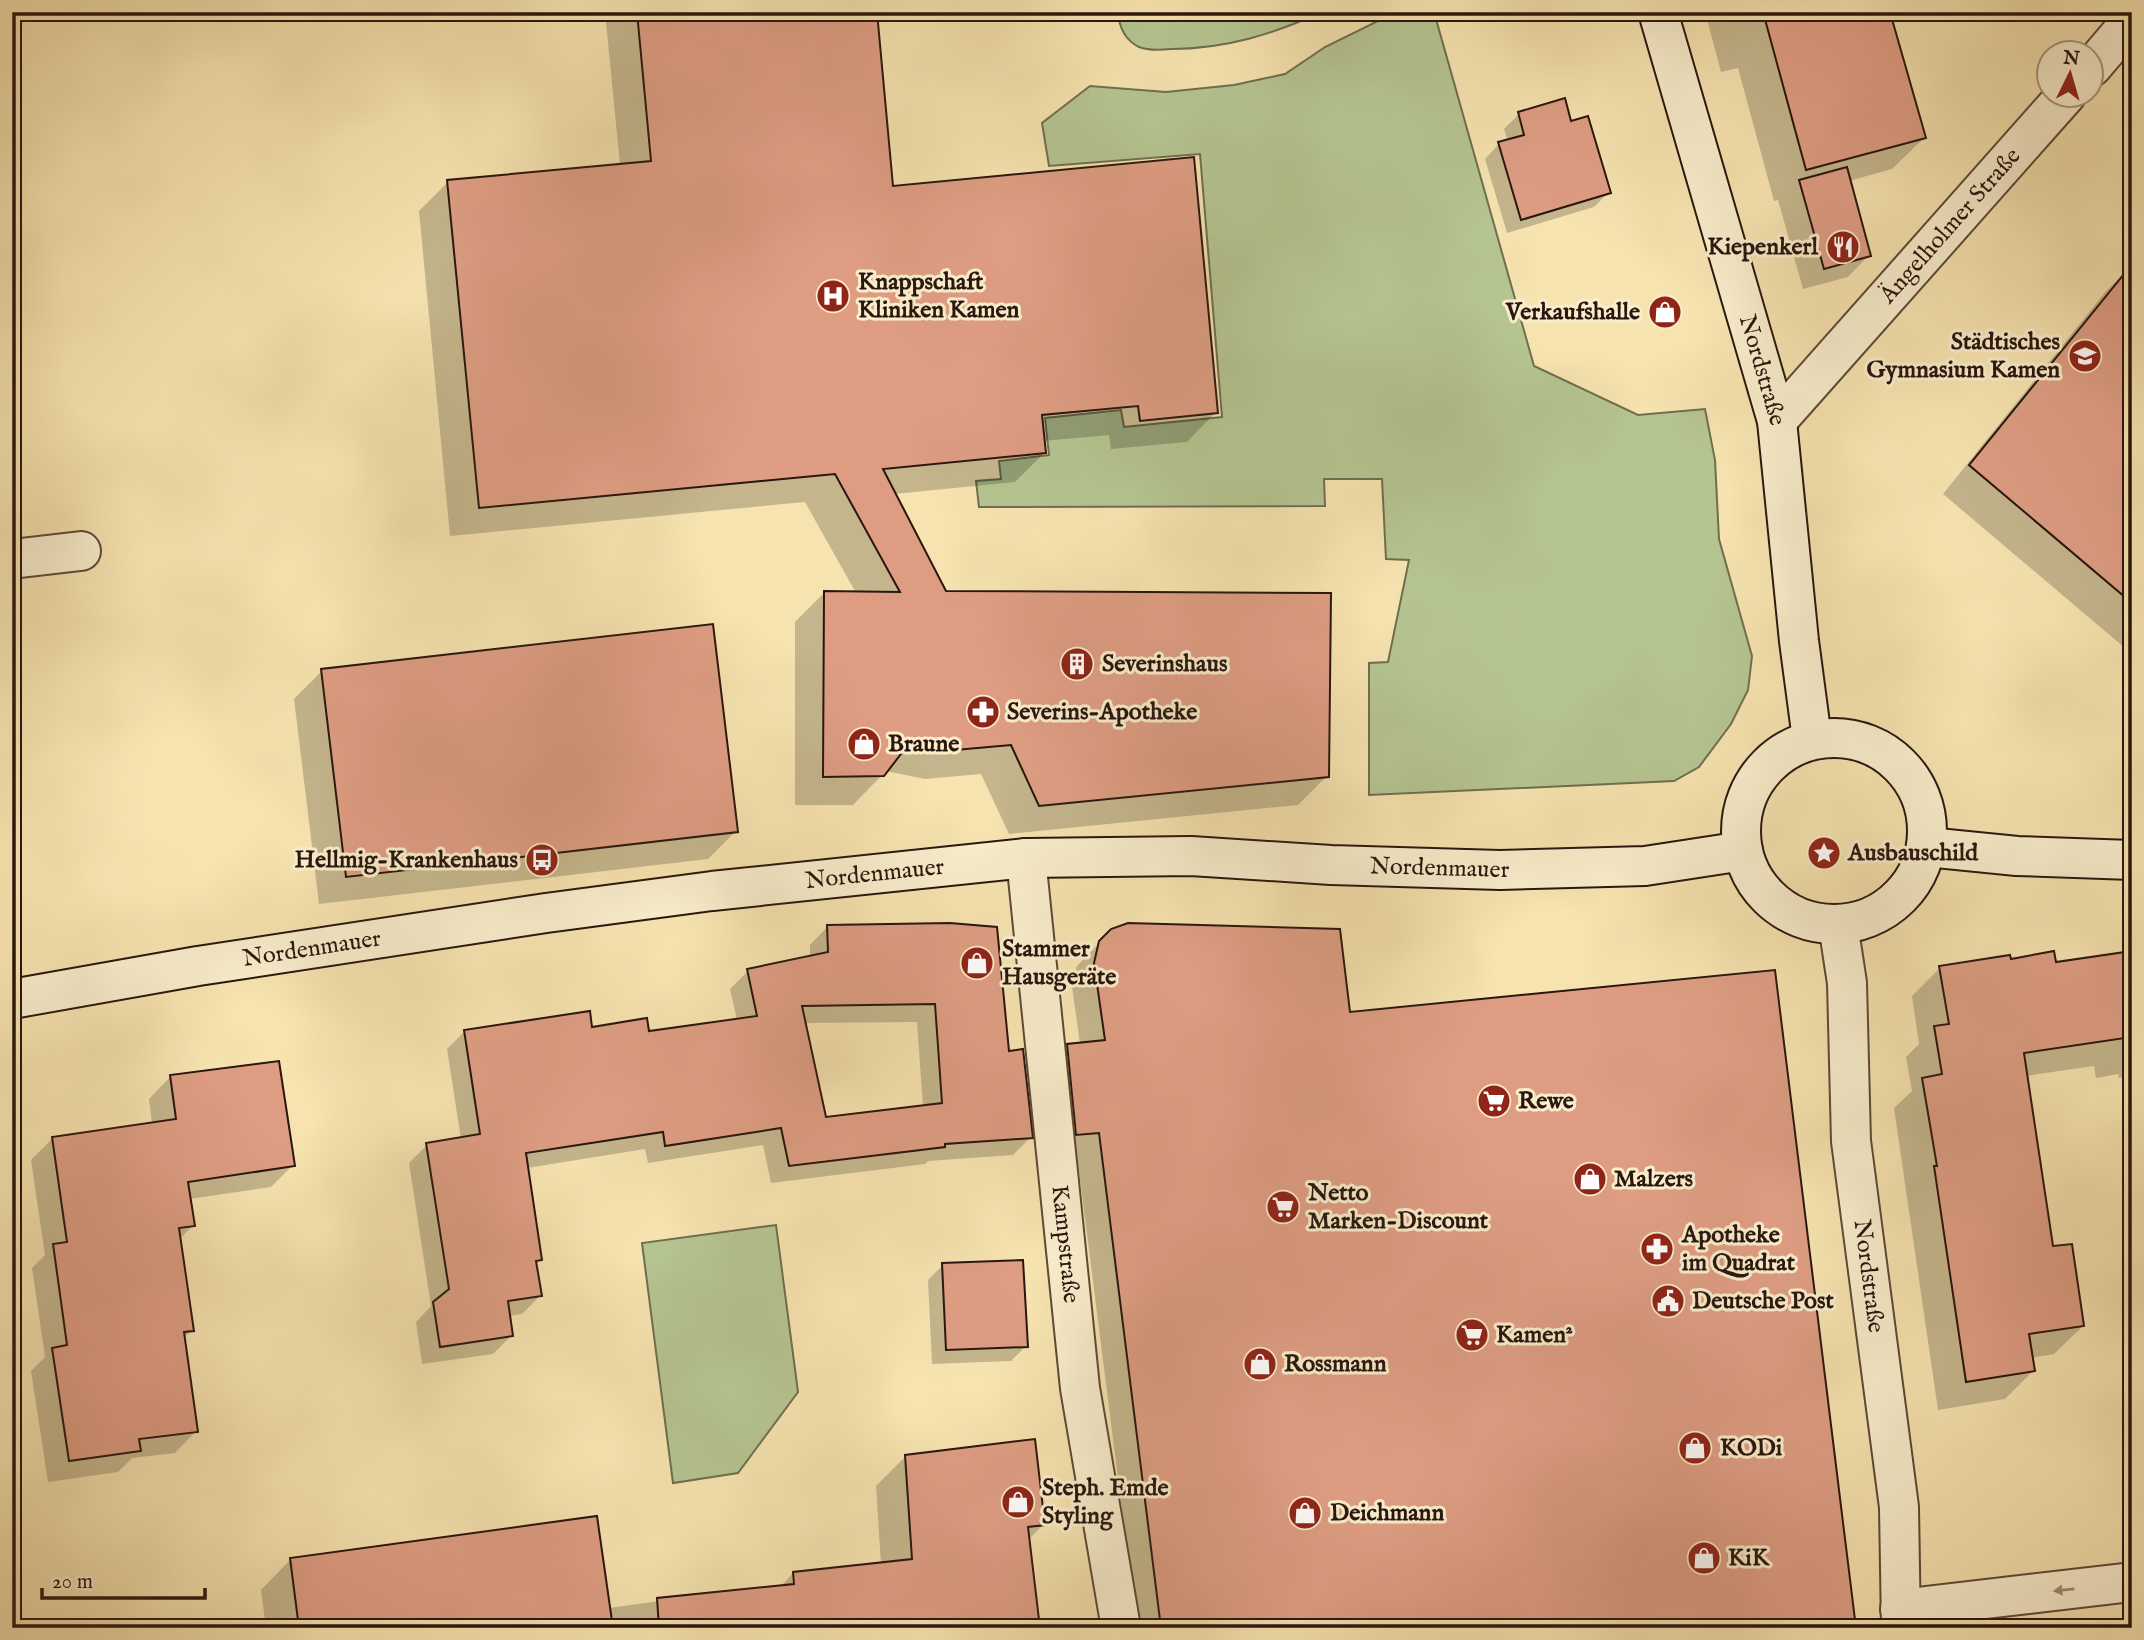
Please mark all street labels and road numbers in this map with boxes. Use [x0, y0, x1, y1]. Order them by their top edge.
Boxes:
street label: Ängelholmer Straße [1872, 141, 2028, 311]
street label: Nordstraße [1731, 311, 1793, 429]
street label: Nordenmauer [804, 851, 946, 897]
street label: Nordenmauer [1369, 851, 1510, 886]
street label: Nordenmauer [240, 923, 383, 975]
street label: Kampstraße [1044, 1183, 1087, 1305]
street label: Nordstraße [1846, 1218, 1891, 1335]

